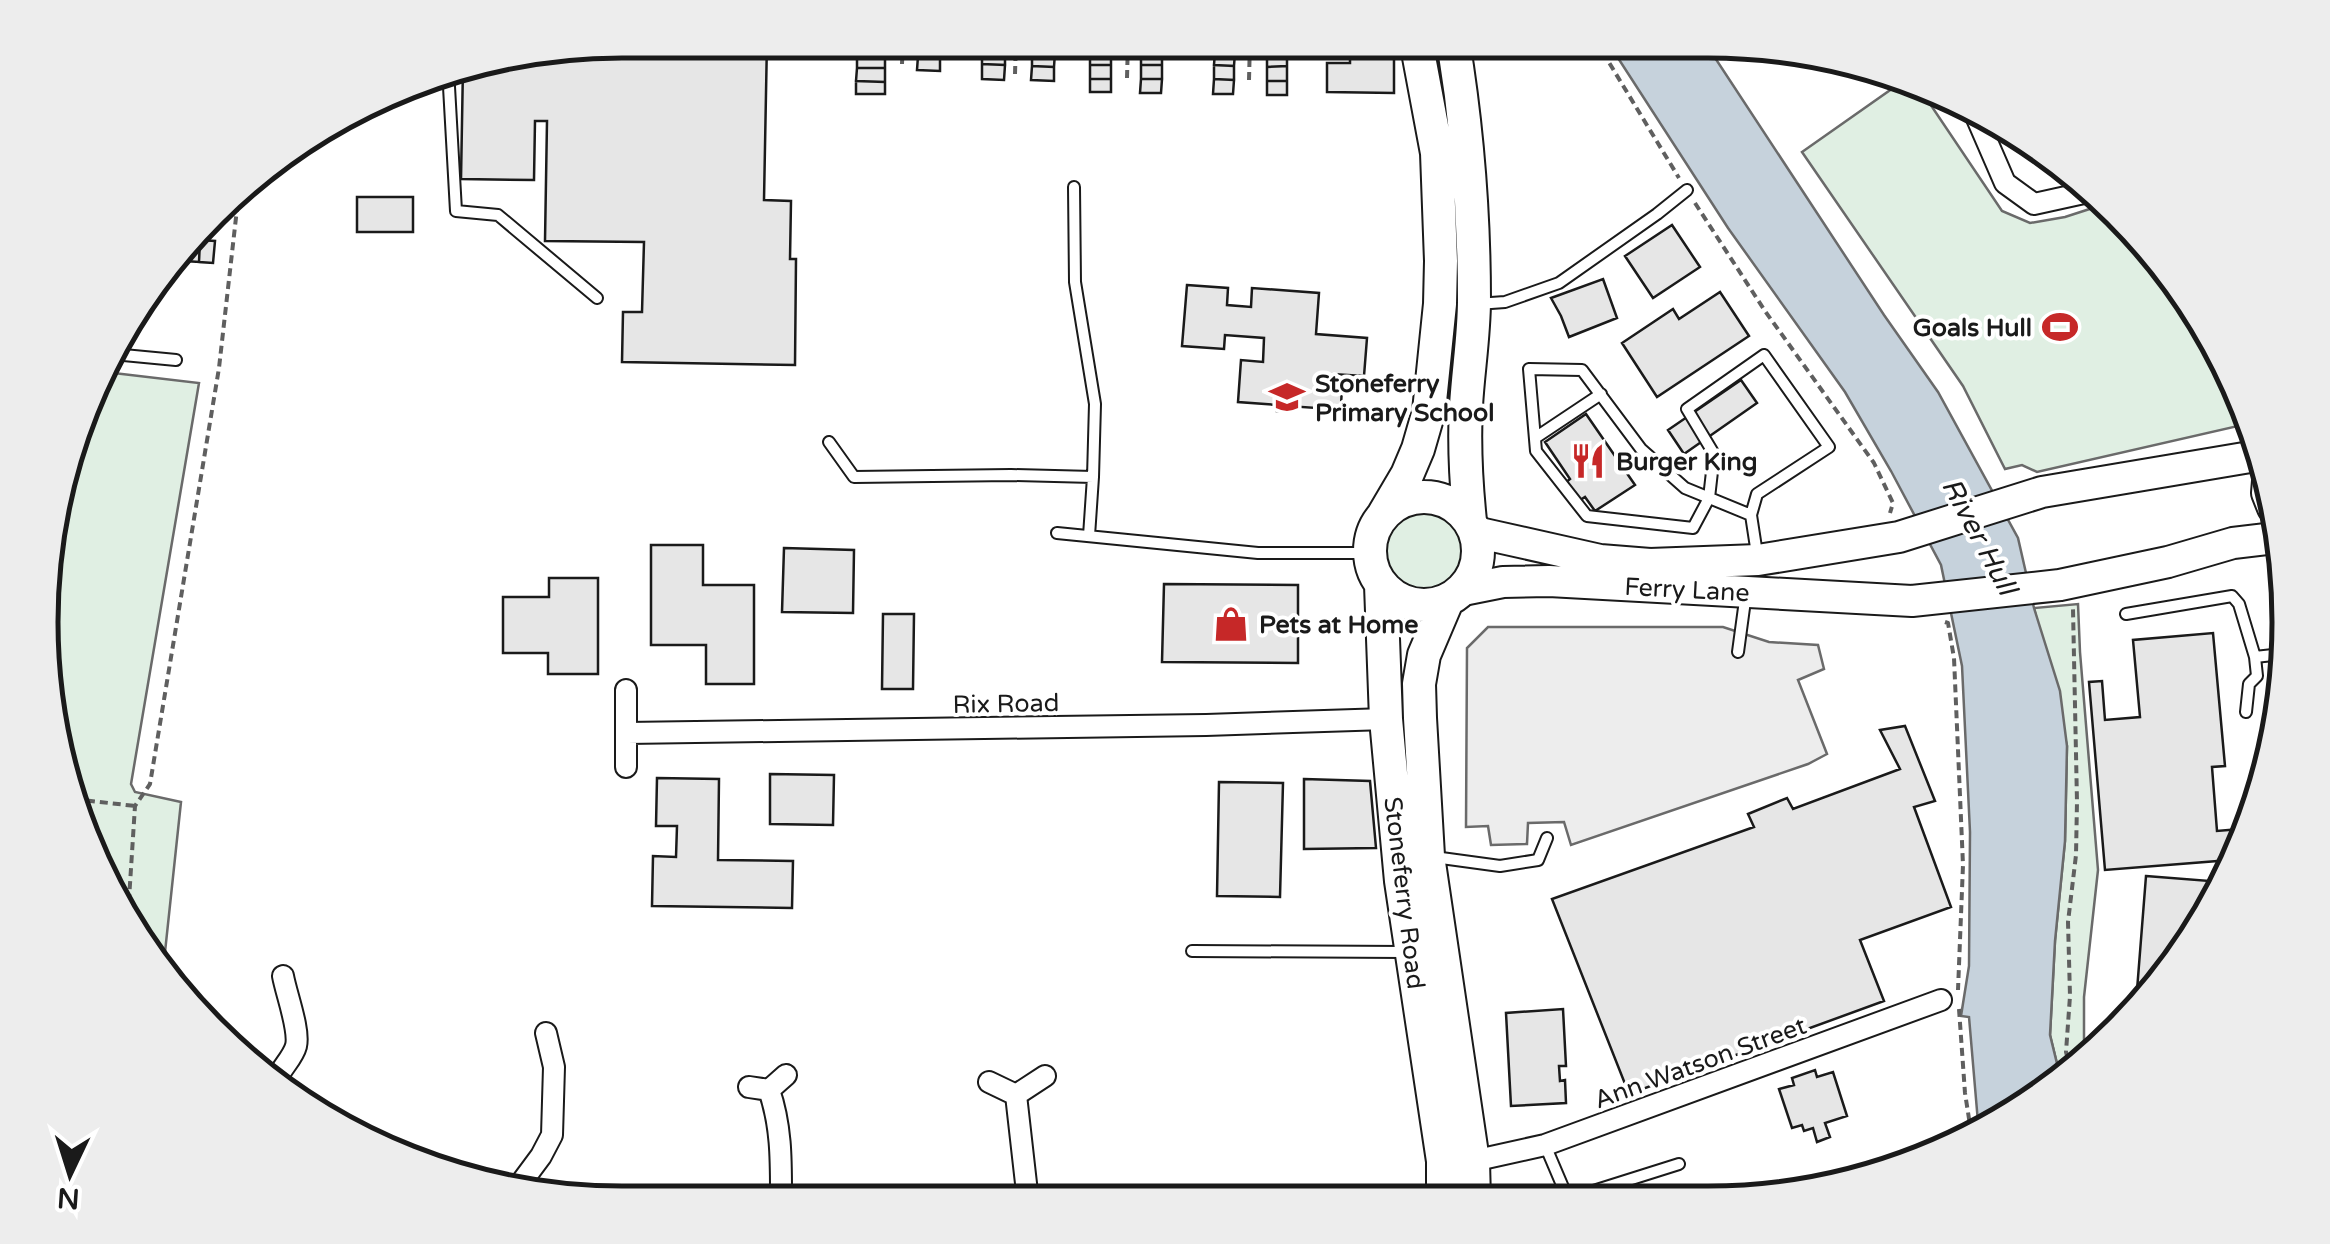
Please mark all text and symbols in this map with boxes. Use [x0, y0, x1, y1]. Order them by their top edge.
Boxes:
sports icon: Goals Hull [2041, 308, 2079, 346]
place label: Goals Hull [1913, 313, 2032, 343]
place label: Stoneferry Primary School [1315, 369, 1494, 428]
school or university icon: Stoneferry Primary School [1268, 378, 1306, 416]
restaurant icon: Burger King [1569, 442, 1607, 480]
place label: Burger King [1616, 447, 1758, 477]
water label: River Hull [1934, 472, 2025, 603]
street label: Ferry Lane [1624, 572, 1750, 608]
shop icon: Pets at Home [1212, 605, 1250, 643]
place label: Pets at Home [1259, 610, 1418, 640]
street label: Rix Road [952, 688, 1060, 720]
street label: Stoneferry Road [1377, 795, 1431, 991]
street label: Ann Watson Street [1590, 1010, 1811, 1115]
north arrow [20, 1124, 120, 1224]
text: N [56, 1180, 81, 1216]

